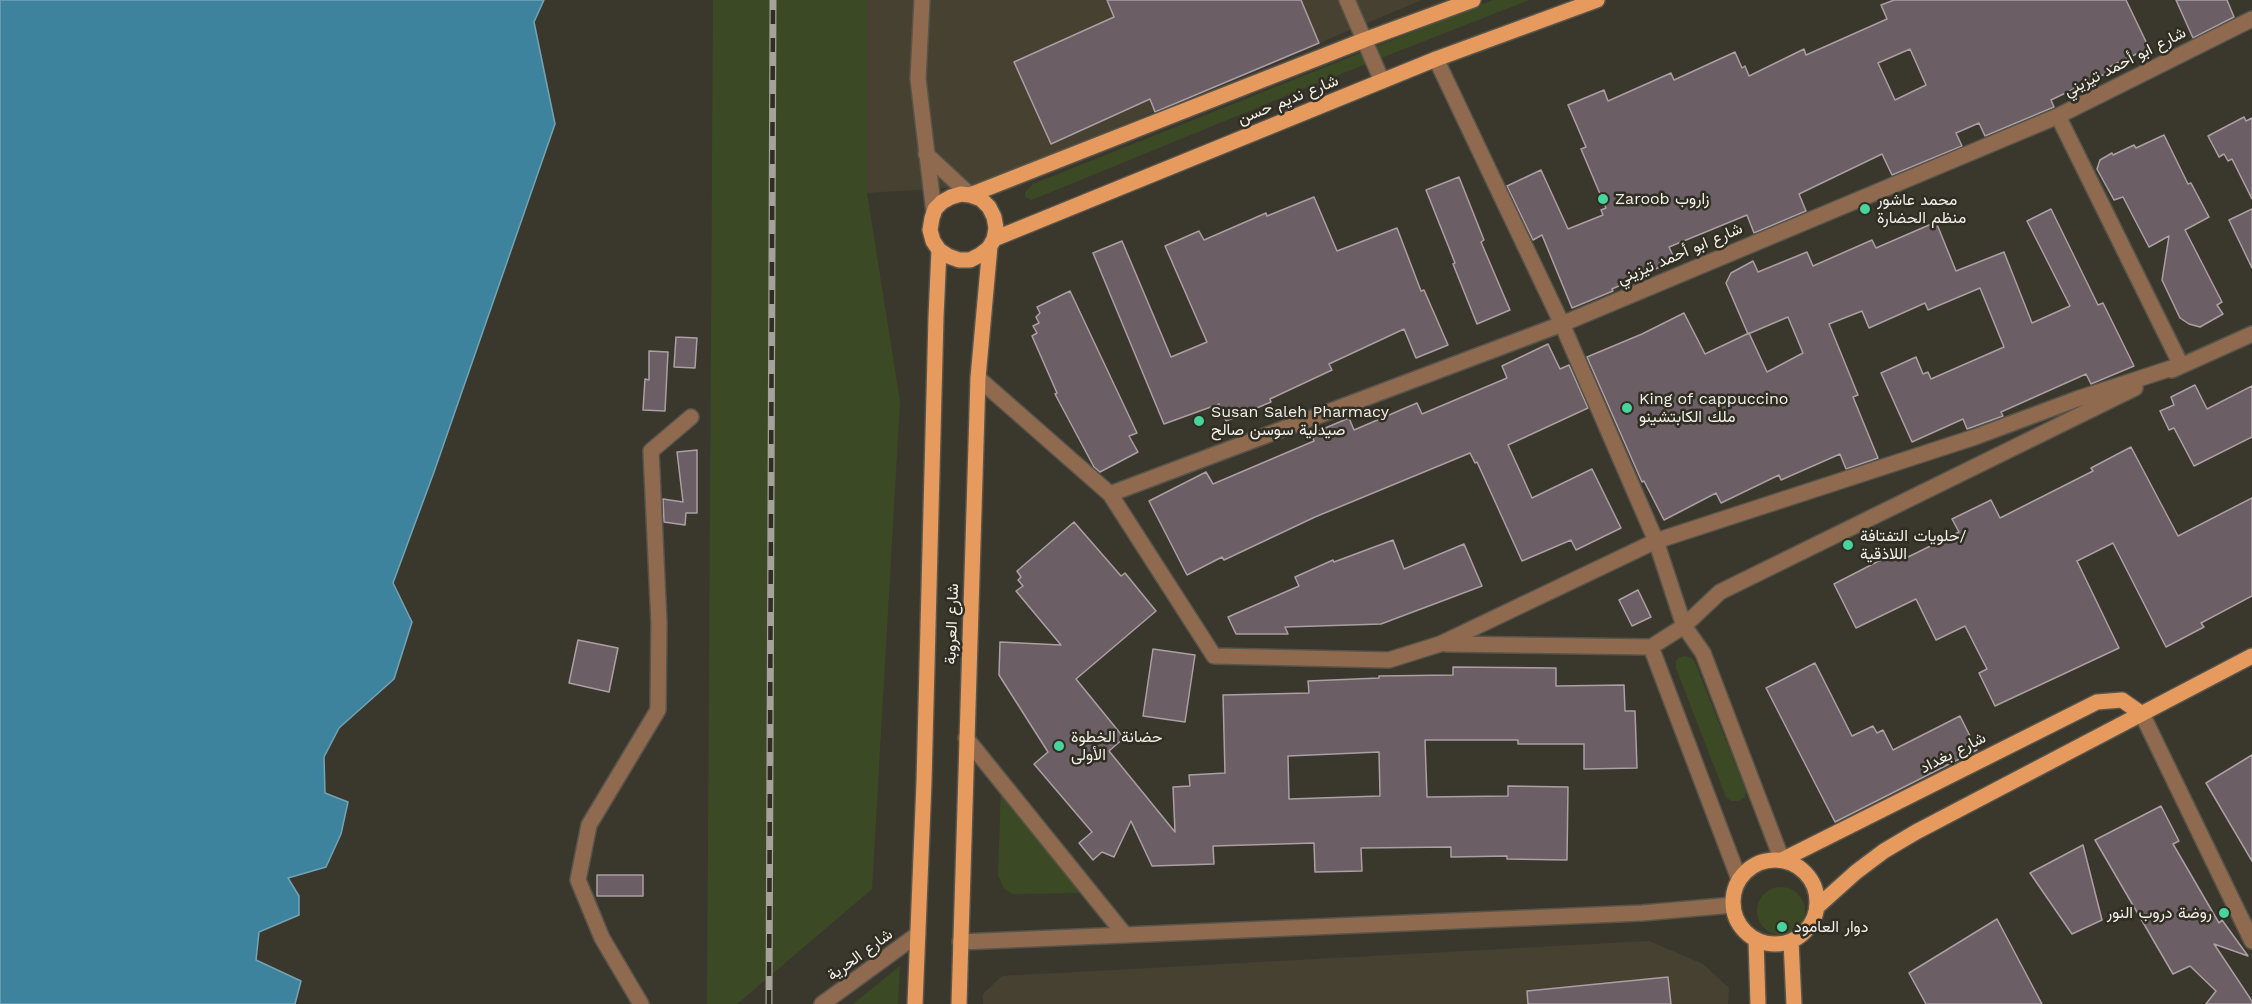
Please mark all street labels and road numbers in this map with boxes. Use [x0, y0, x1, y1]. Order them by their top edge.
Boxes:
street label: شارع ابو أحمد تيزيني [2061, 23, 2189, 101]
street label: شارع نديم حسن [1235, 71, 1341, 129]
street label: شارع ابو أحمد تيزيني [1614, 219, 1746, 289]
street label: شارع العروبة [941, 583, 963, 665]
street label: شارع بغداد [1917, 728, 1989, 778]
street label: شارع الحرية [823, 925, 897, 985]

